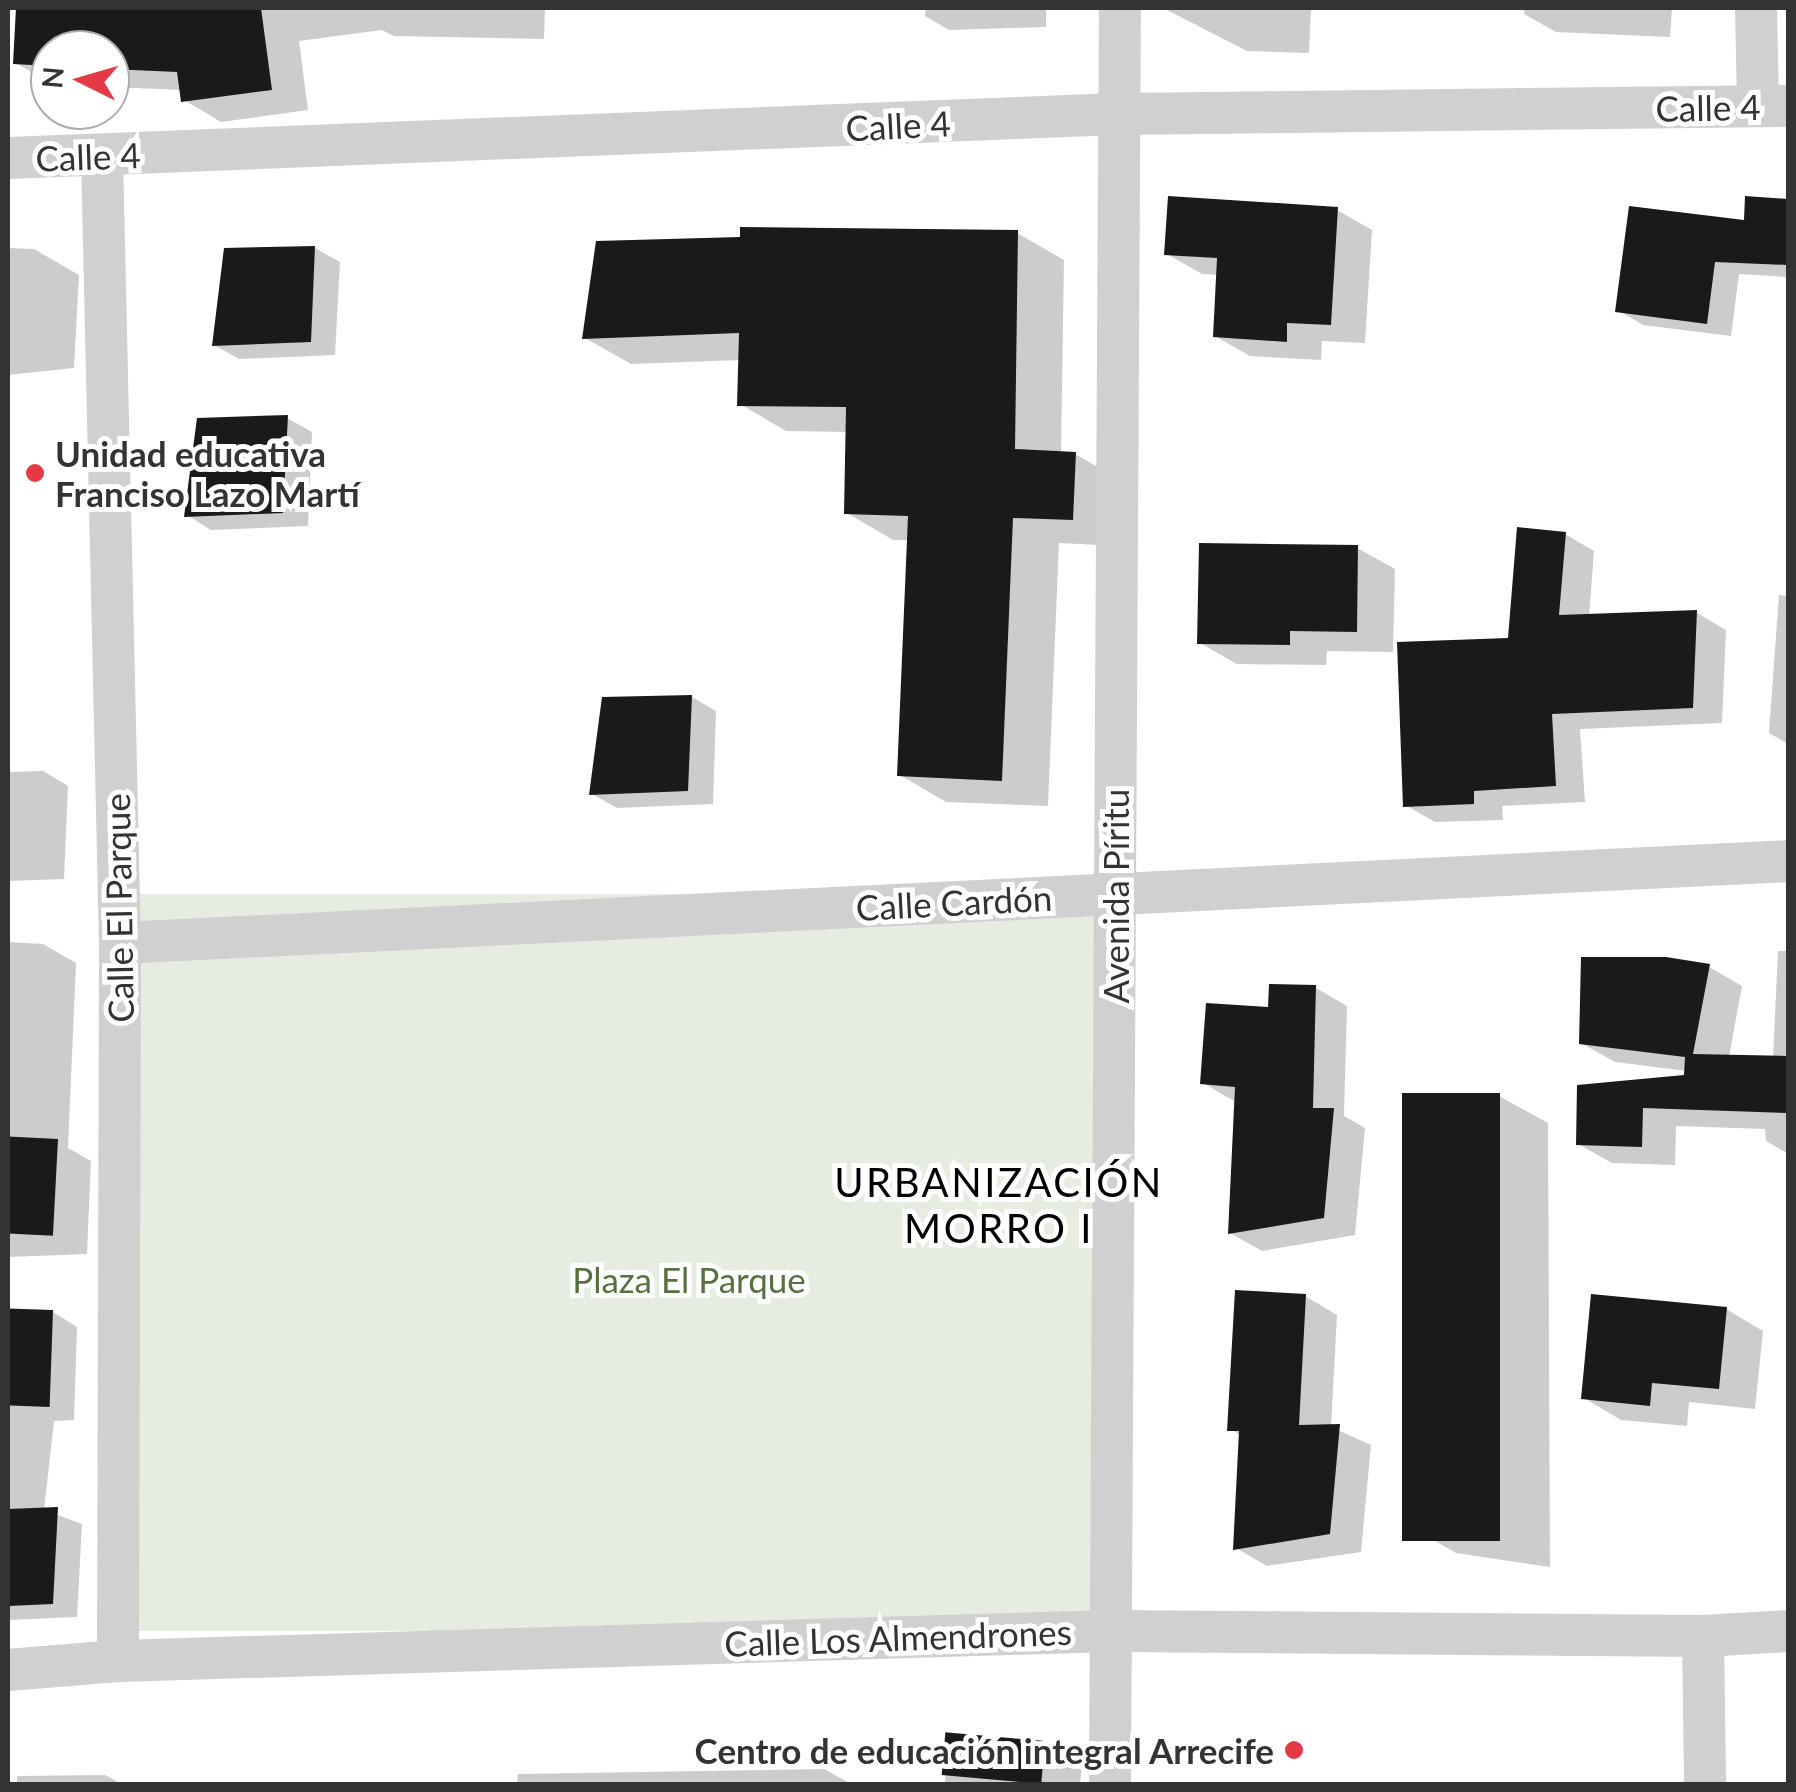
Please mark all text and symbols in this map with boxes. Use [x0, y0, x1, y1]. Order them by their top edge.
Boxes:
north arrow [30, 30, 130, 130]
text: N [34, 65, 70, 90]
street label: Calle 4 [1655, 85, 1761, 129]
street label: Calle 4 [844, 101, 952, 149]
street label: Calle 4 [35, 133, 141, 179]
place label: Unidad educativa Franciso Lazo Martí [55, 432, 360, 514]
marker: Unidad educativa Franciso Lazo Martí [24, 462, 46, 484]
street label: Avenida Píritu [1094, 789, 1136, 1003]
street label: Calle El Parque [95, 793, 141, 1023]
street label: Calle Cardón [855, 876, 1053, 928]
district label: URBANIZACIÓN MORRO I [834, 1158, 1164, 1252]
park label: Plaza El Parque [572, 1258, 806, 1300]
street label: Calle Los Almendrones [723, 1610, 1073, 1664]
place label: Centro de educación integral Arrecife [693, 1729, 1274, 1771]
marker: Centro de educación integral Arrecife [1283, 1739, 1305, 1761]

